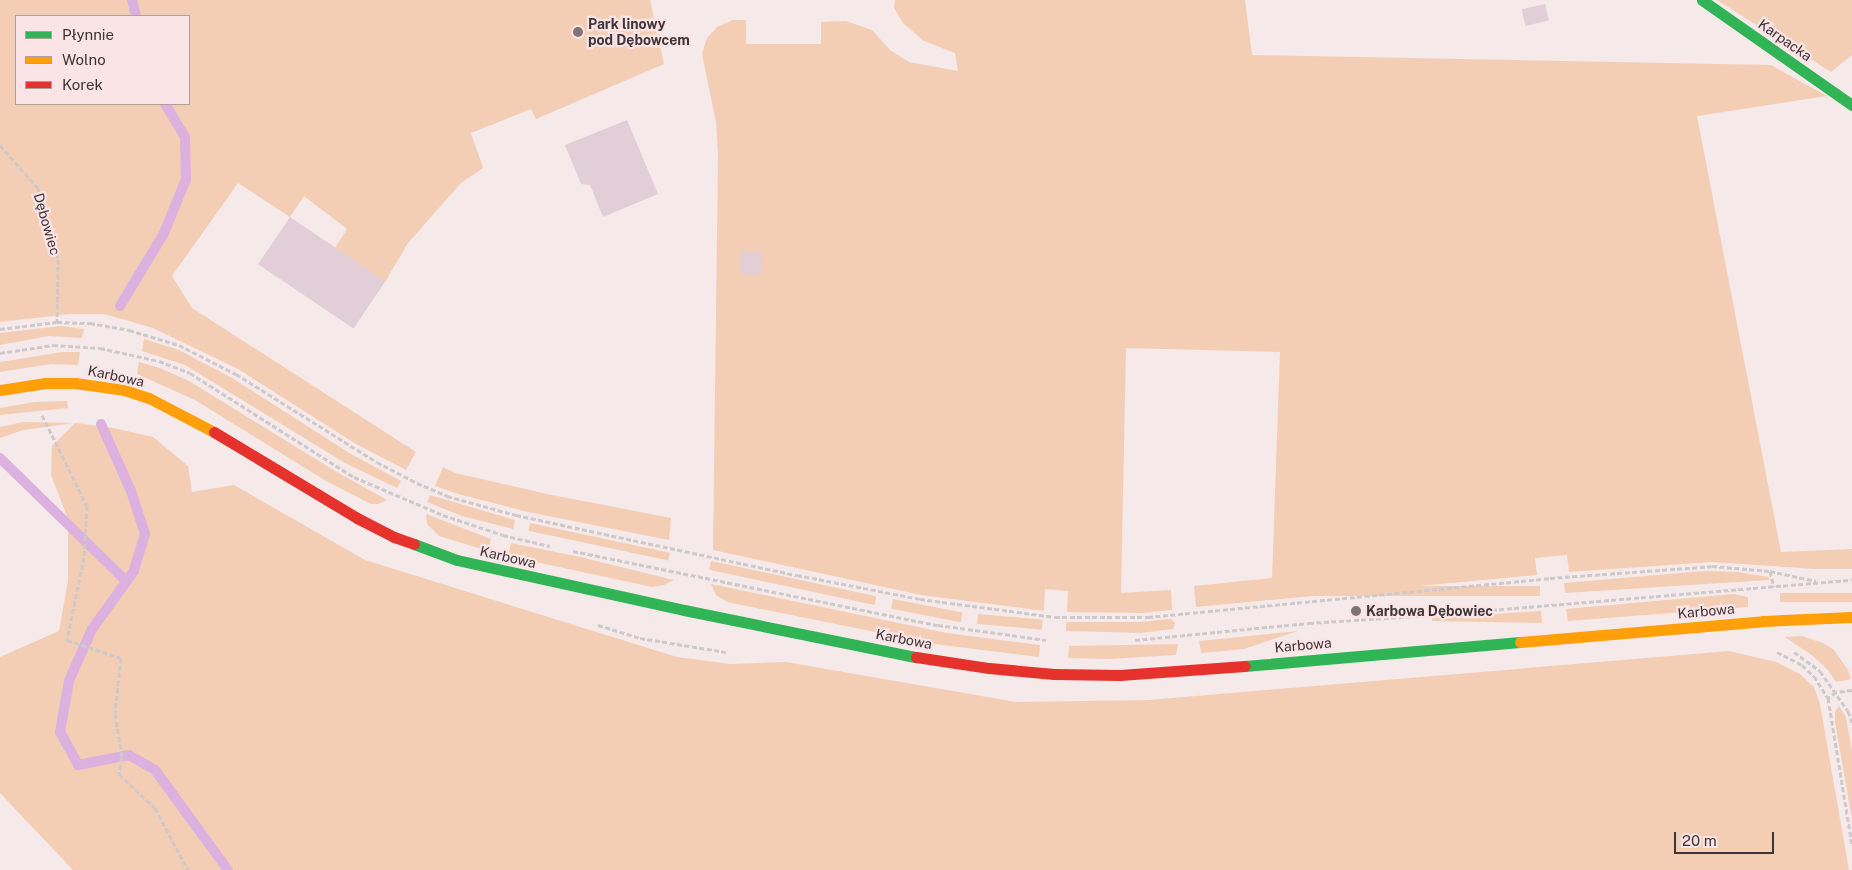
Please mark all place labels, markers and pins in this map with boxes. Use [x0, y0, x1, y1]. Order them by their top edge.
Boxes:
place label: Park linowy pod Dębowcem [588, 16, 690, 48]
marker: Park linowy pod Dębowcem [572, 26, 584, 38]
place label: Karbowa Dębowiec [1366, 603, 1493, 619]
marker: Karbowa Dębowiec [1350, 605, 1362, 617]

